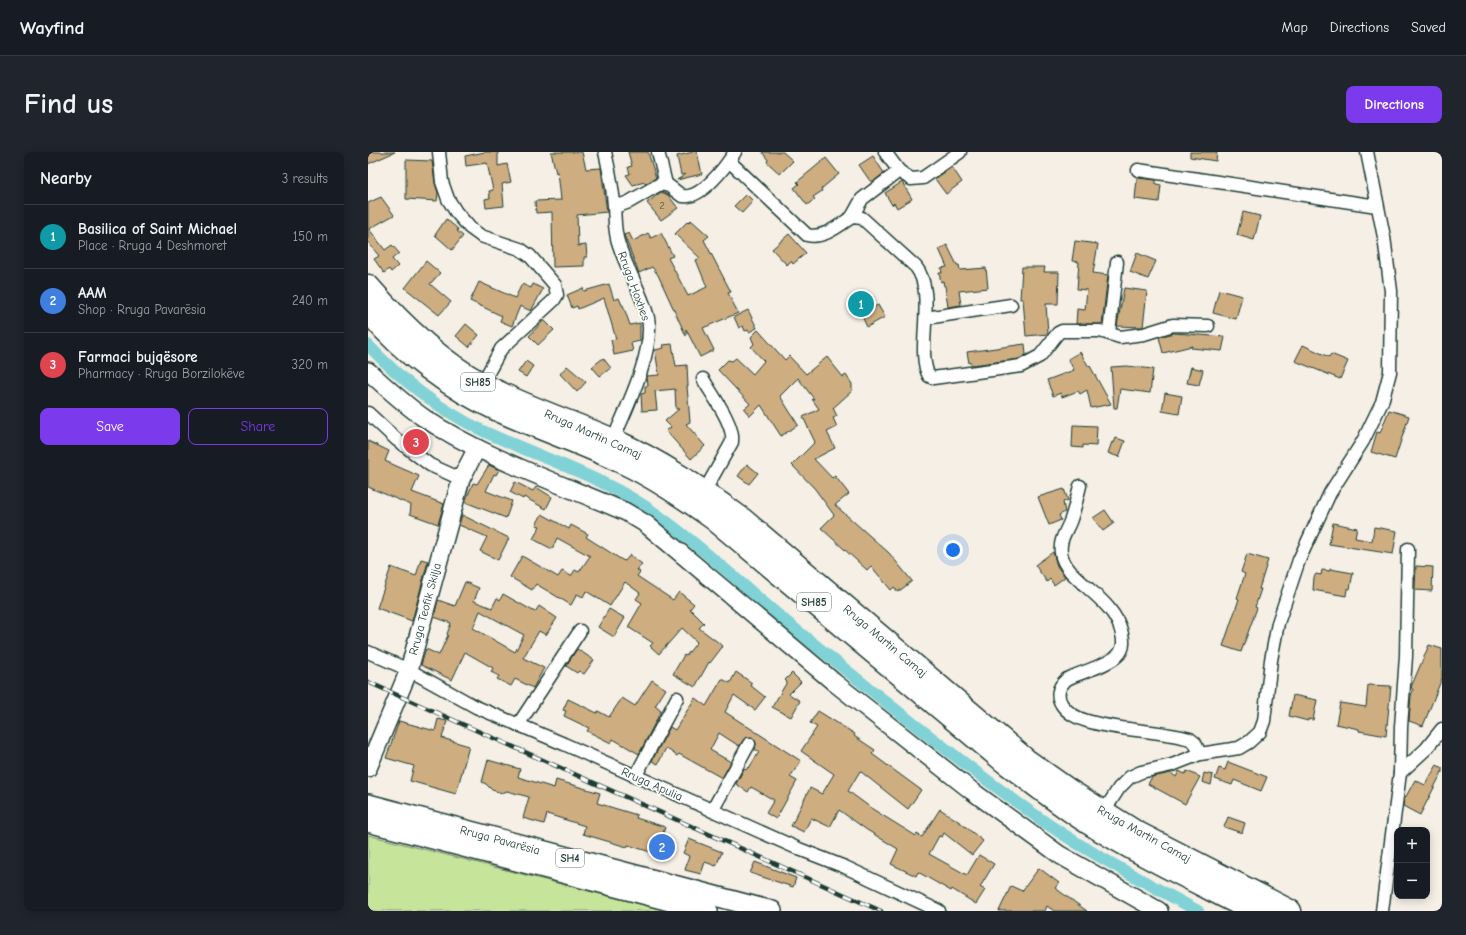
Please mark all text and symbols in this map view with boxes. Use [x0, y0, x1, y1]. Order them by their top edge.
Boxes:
text: Wayfind [20, 17, 84, 39]
text: Map [1281, 19, 1308, 36]
text: Directions [1330, 19, 1389, 36]
text: Saved [1411, 19, 1446, 36]
button: Directions [1346, 86, 1442, 123]
text: Find us [24, 88, 113, 120]
text: Nearby [40, 169, 91, 188]
text: 3 results [282, 171, 328, 186]
house number: 2 [659, 200, 665, 212]
text: Basilica of Saint Michael [78, 220, 237, 238]
text: 1 [50, 229, 56, 244]
text: 150 m [293, 229, 328, 244]
text: Place · Rruga 4 Deshmoret [78, 238, 227, 253]
street label: Rruga Hoxhes [615, 250, 653, 322]
text: AAM [78, 284, 107, 302]
pin: 1 [848, 289, 874, 319]
text: 2 [50, 293, 56, 308]
text: 240 m [292, 293, 328, 308]
text: Shop · Rruga Pavarësia [78, 302, 206, 317]
text: Farmaci bujqësore [78, 348, 198, 366]
text: 3 [50, 357, 56, 372]
text: 320 m [292, 357, 328, 372]
text: Pharmacy · Rruga Borzilokëve [78, 366, 245, 381]
road number: SH85 [461, 373, 495, 391]
street label: Rruga Martin Camaj [542, 406, 644, 462]
button: Save [40, 408, 180, 445]
button: Share [188, 408, 328, 445]
pin: 3 [403, 427, 429, 457]
your location [943, 540, 963, 560]
street label: Rruga Teofik Skilja [406, 561, 444, 657]
road number: SH85 [797, 593, 831, 611]
street label: Rruga Martin Camaj [840, 602, 930, 680]
street label: Rruga Apulia [619, 764, 685, 804]
street label: Rruga Martin Camaj [1095, 802, 1193, 866]
street label: Rruga Pavarësia [458, 823, 542, 857]
map controls [1394, 827, 1430, 899]
button: + [1394, 827, 1430, 863]
pin: 2 [649, 832, 675, 862]
road number: SH4 [556, 849, 584, 867]
button: − [1394, 863, 1430, 899]

